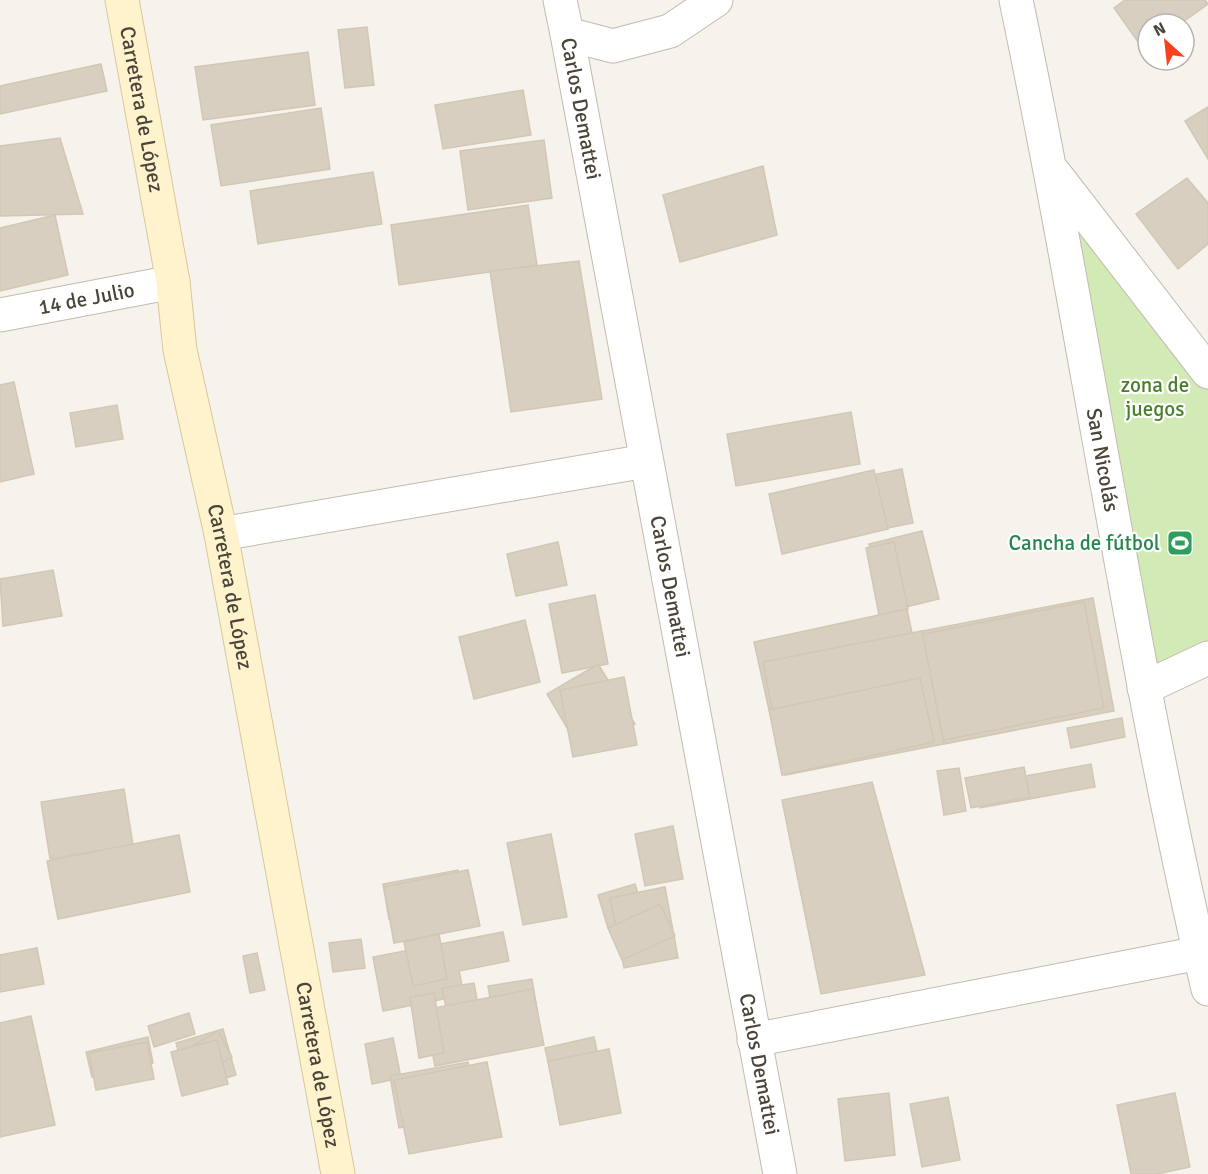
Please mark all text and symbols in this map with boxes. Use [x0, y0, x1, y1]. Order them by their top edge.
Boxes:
north arrow [1136, 12, 1196, 72]
text: N [1150, 18, 1169, 41]
street label: Carretera de López [114, 24, 169, 194]
street label: Carlos Demattei [555, 36, 607, 182]
street label: 14 de Julio [36, 277, 137, 320]
park label: zona de juegos [1121, 372, 1189, 422]
street label: San Nicolás [1081, 406, 1125, 514]
street label: Carretera de López [202, 501, 259, 672]
street label: Carlos Demattei [644, 513, 696, 659]
sports icon: Cancha de fútbol [1165, 528, 1195, 558]
place label: Cancha de fútbol [1008, 530, 1160, 556]
street label: Carretera de López [290, 980, 346, 1150]
street label: Carlos Demattei [734, 991, 785, 1137]

